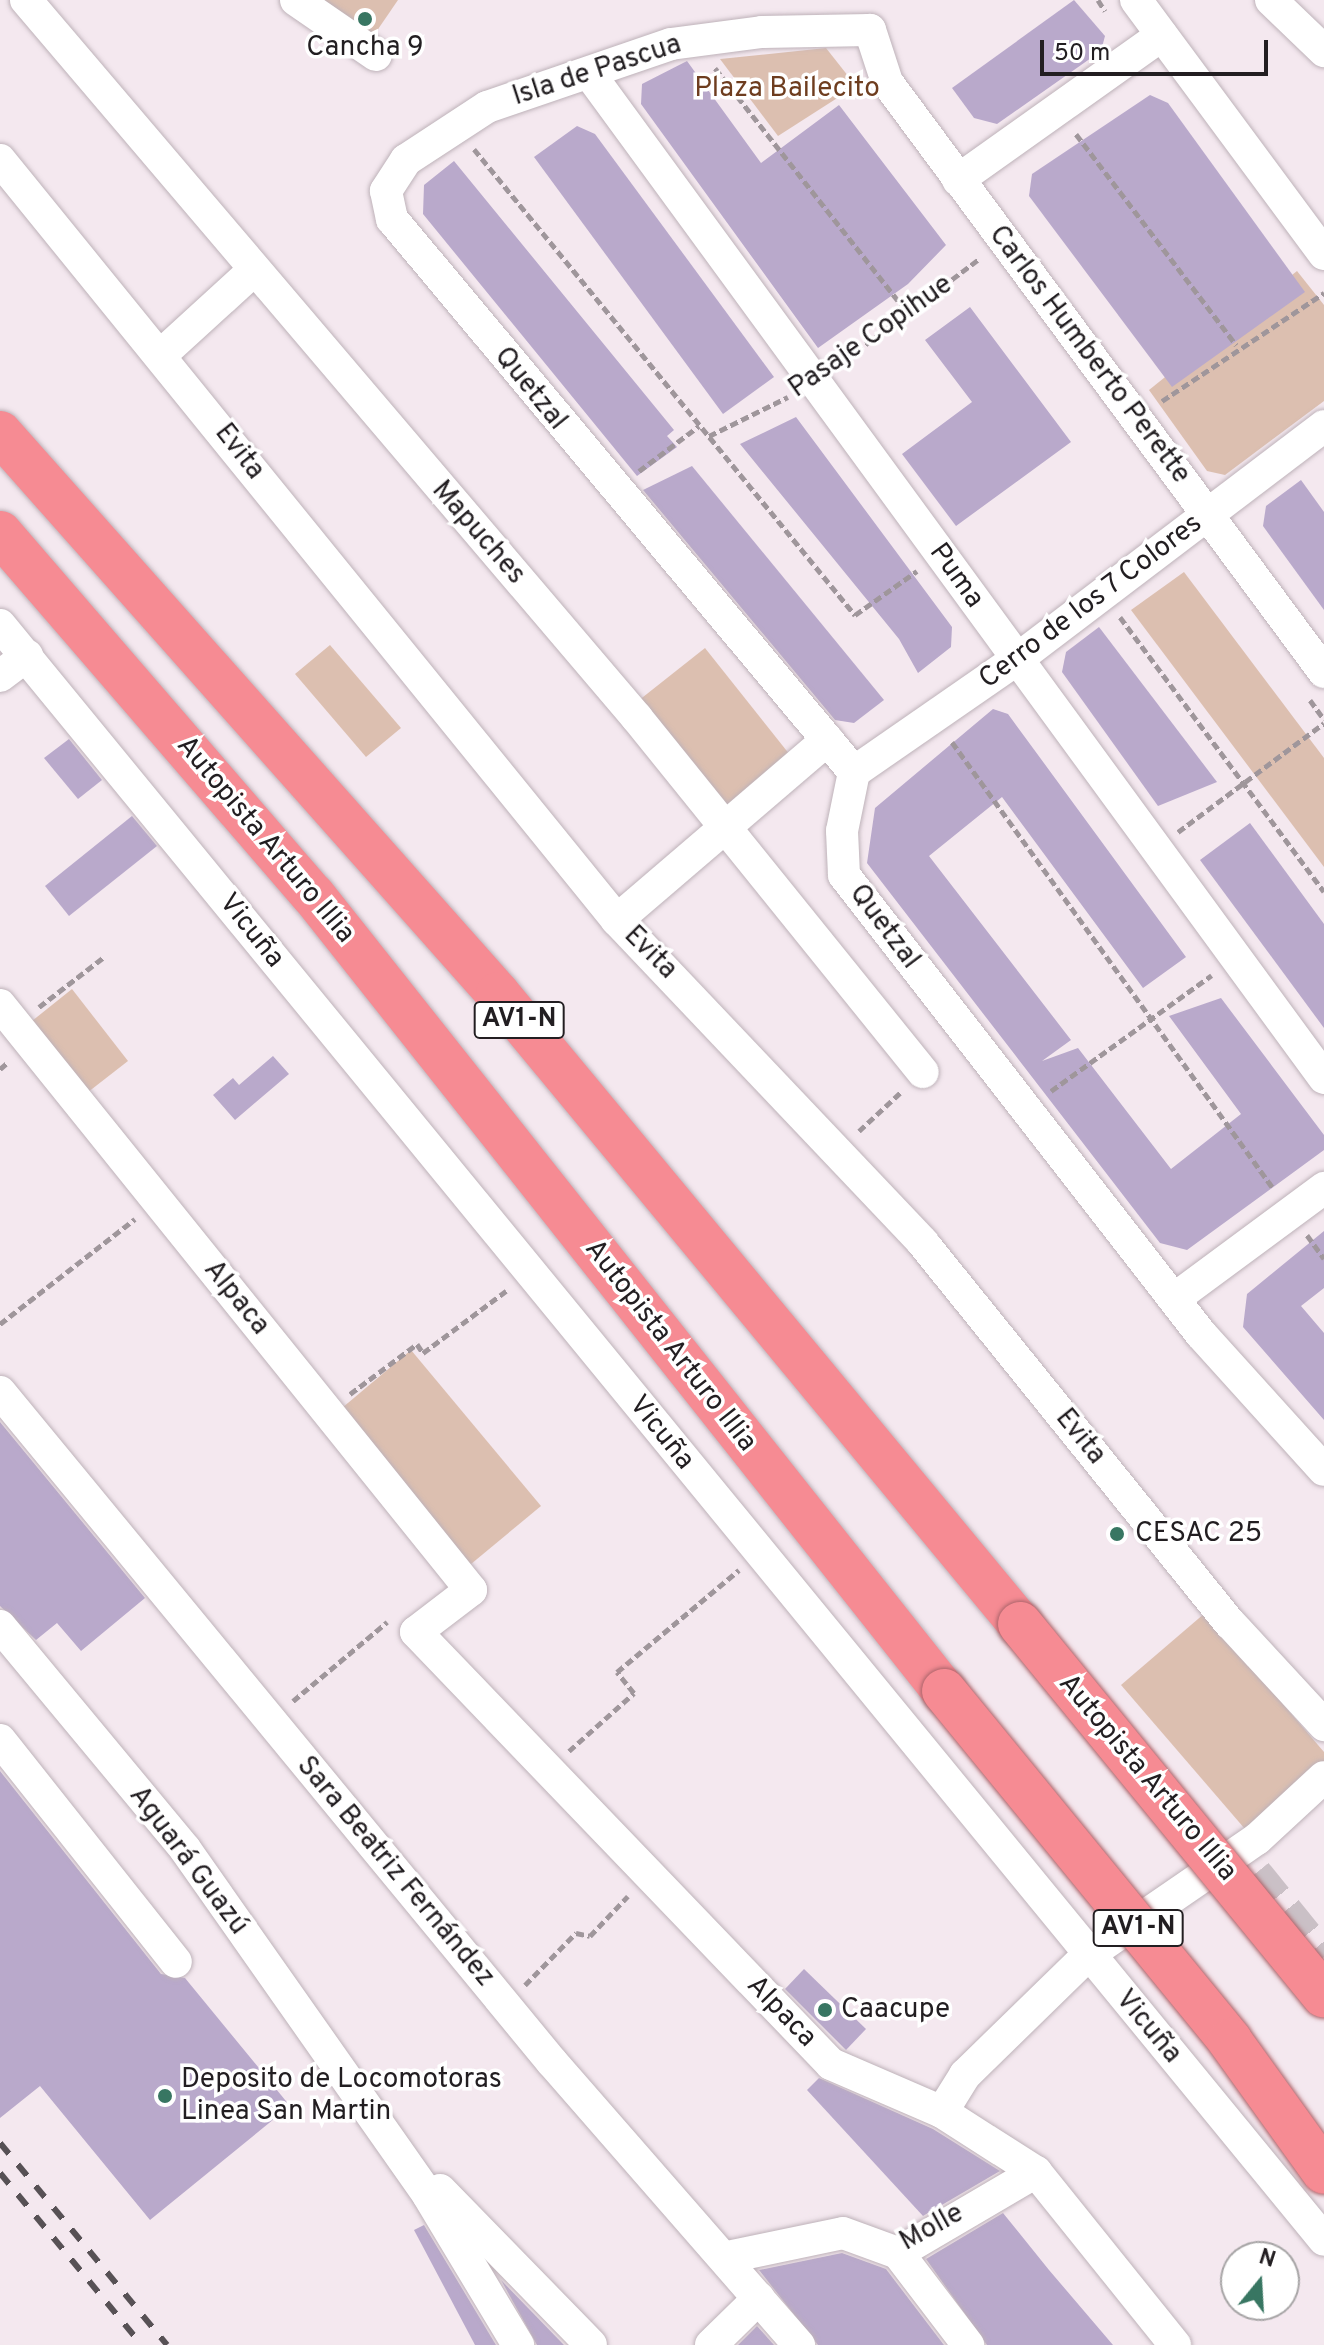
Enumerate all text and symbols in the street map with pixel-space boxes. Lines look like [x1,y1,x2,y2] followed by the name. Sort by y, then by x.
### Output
[356,10,374,28] marker: Cancha 9
[1044,24,1272,74] scale bar
[508,28,686,114] street label: Isla de Pascua
[306,31,424,65] place label: Cancha 9
[1054,39,1110,69] text: 50 m
[694,72,880,106] park label: Plaza Bailecito
[981,219,1197,491] street label: Carlos Humberto Perette
[783,268,959,406] street label: Pasaje Copihue
[486,341,574,437] street label: Quetzal
[207,417,271,487] street label: Evita
[424,474,532,592] street label: Mapuches
[972,507,1210,697] street label: Cerro de los 7 Colores
[921,537,991,615] street label: Puma
[168,729,362,951] street label: Autopista Arturo Illia
[841,878,927,976] street label: Quetzal
[211,887,291,975] street label: Vicuña
[616,919,684,987] street label: Evita
[473,998,565,1042] road number: AV1-N
[576,1233,764,1459] street label: Autopista Arturo Illia
[196,1254,276,1342] street label: Alpaca
[621,1389,701,1477] street label: Vicuña
[1048,1402,1112,1472] street label: Evita
[1135,1517,1262,1551] place label: CESAC 25
[1106,1523,1128,1545] marker: CESAC 25
[1050,1667,1244,1889] street label: Autopista Arturo Illia
[289,1750,501,1994] street label: Sara Beatriz Fernández
[121,1780,255,1942] street label: Aguará Guazú
[1092,1906,1184,1950] road number: AV1-N
[739,1969,823,2055] street label: Alpaca
[1108,1983,1188,2071] street label: Vicuña
[841,1993,950,2027] place label: Caacupe
[816,2001,834,2019] marker: Caacupe
[181,2063,502,2129] place label: Deposito de Locomotoras Linea San Martin
[156,2087,174,2105] marker: Deposito de Locomotoras Linea San Martin
[894,2197,970,2259] street label: Molle
[1220,2241,1300,2321] north arrow
[1255,2244,1279,2275] text: N

